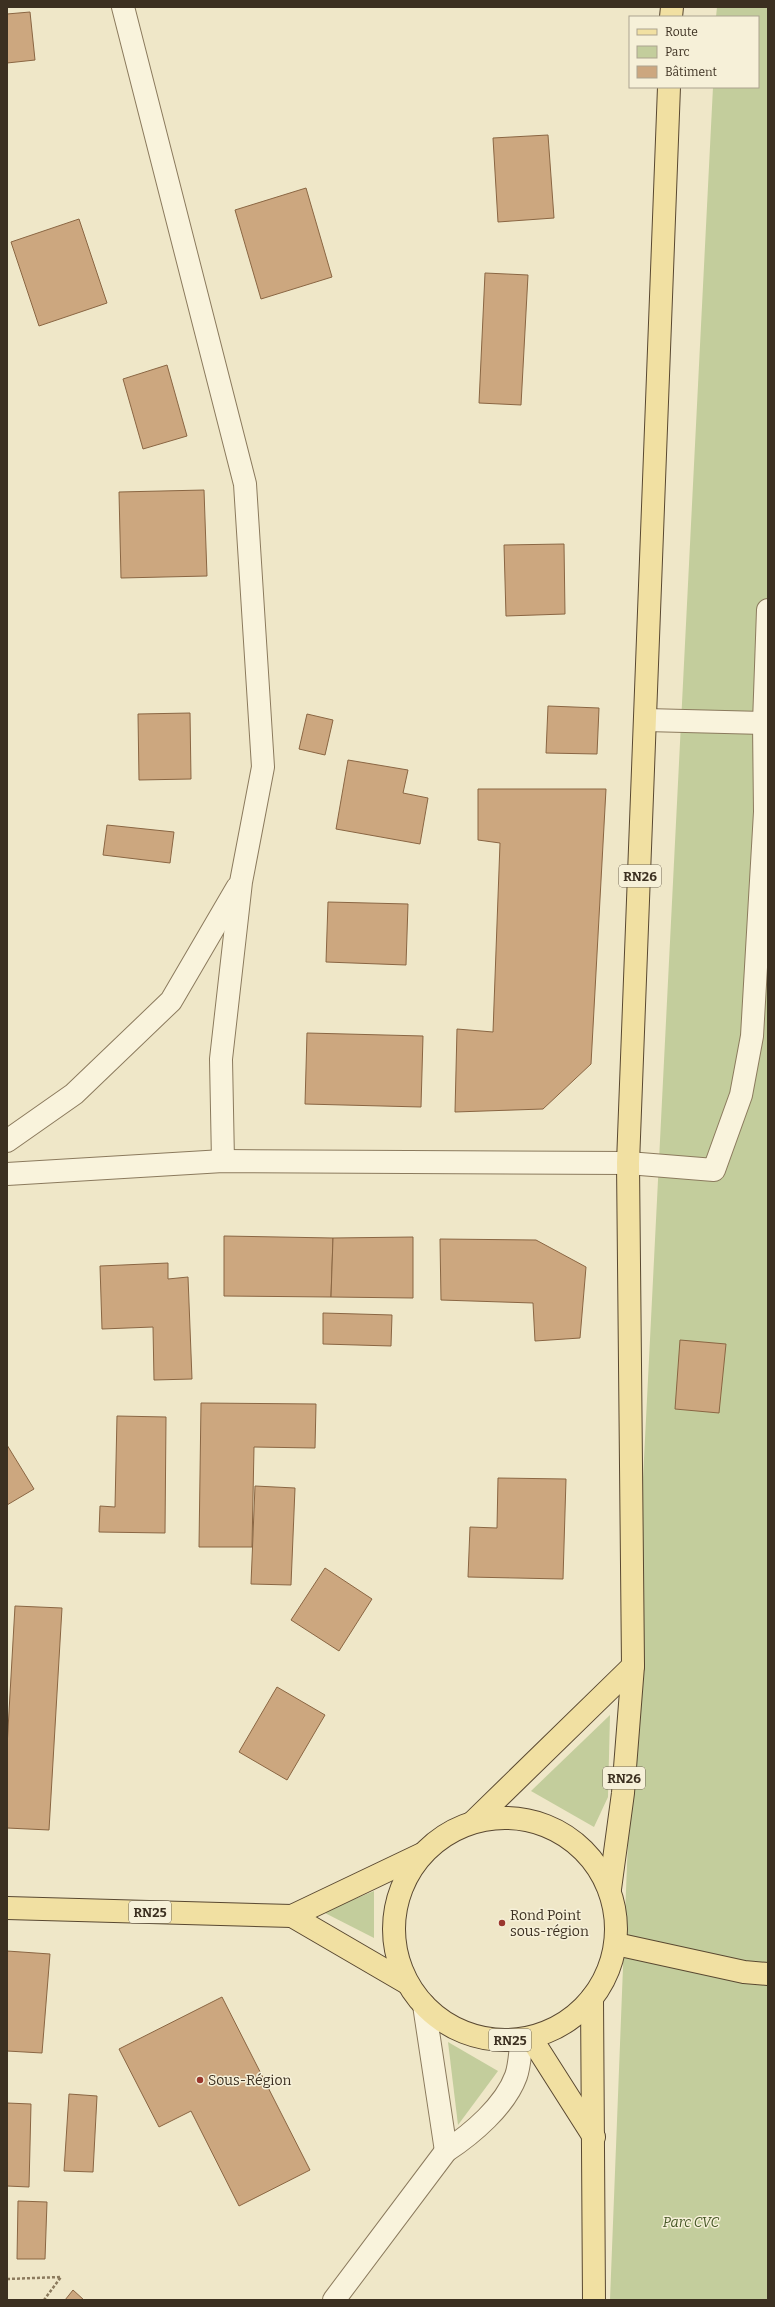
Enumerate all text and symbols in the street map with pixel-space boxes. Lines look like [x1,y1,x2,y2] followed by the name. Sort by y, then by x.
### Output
[629,16,759,88] legend
[665,25,698,39] text: Route
[665,45,690,59] text: Parc
[665,65,718,79] text: Bâtiment
[619,865,661,887] road number: RN26
[603,1767,645,1789] road number: RN26
[129,1901,171,1923] road number: RN25
[510,1907,589,1940] place label: Rond Point sous-région
[497,1918,507,1928] marker: Rond Point sous-région
[489,2029,531,2051] road number: RN25
[208,2072,291,2089] place label: Sous-Région
[195,2075,205,2085] marker: Sous-Région
[663,2214,720,2231] park label: Parc CVC

